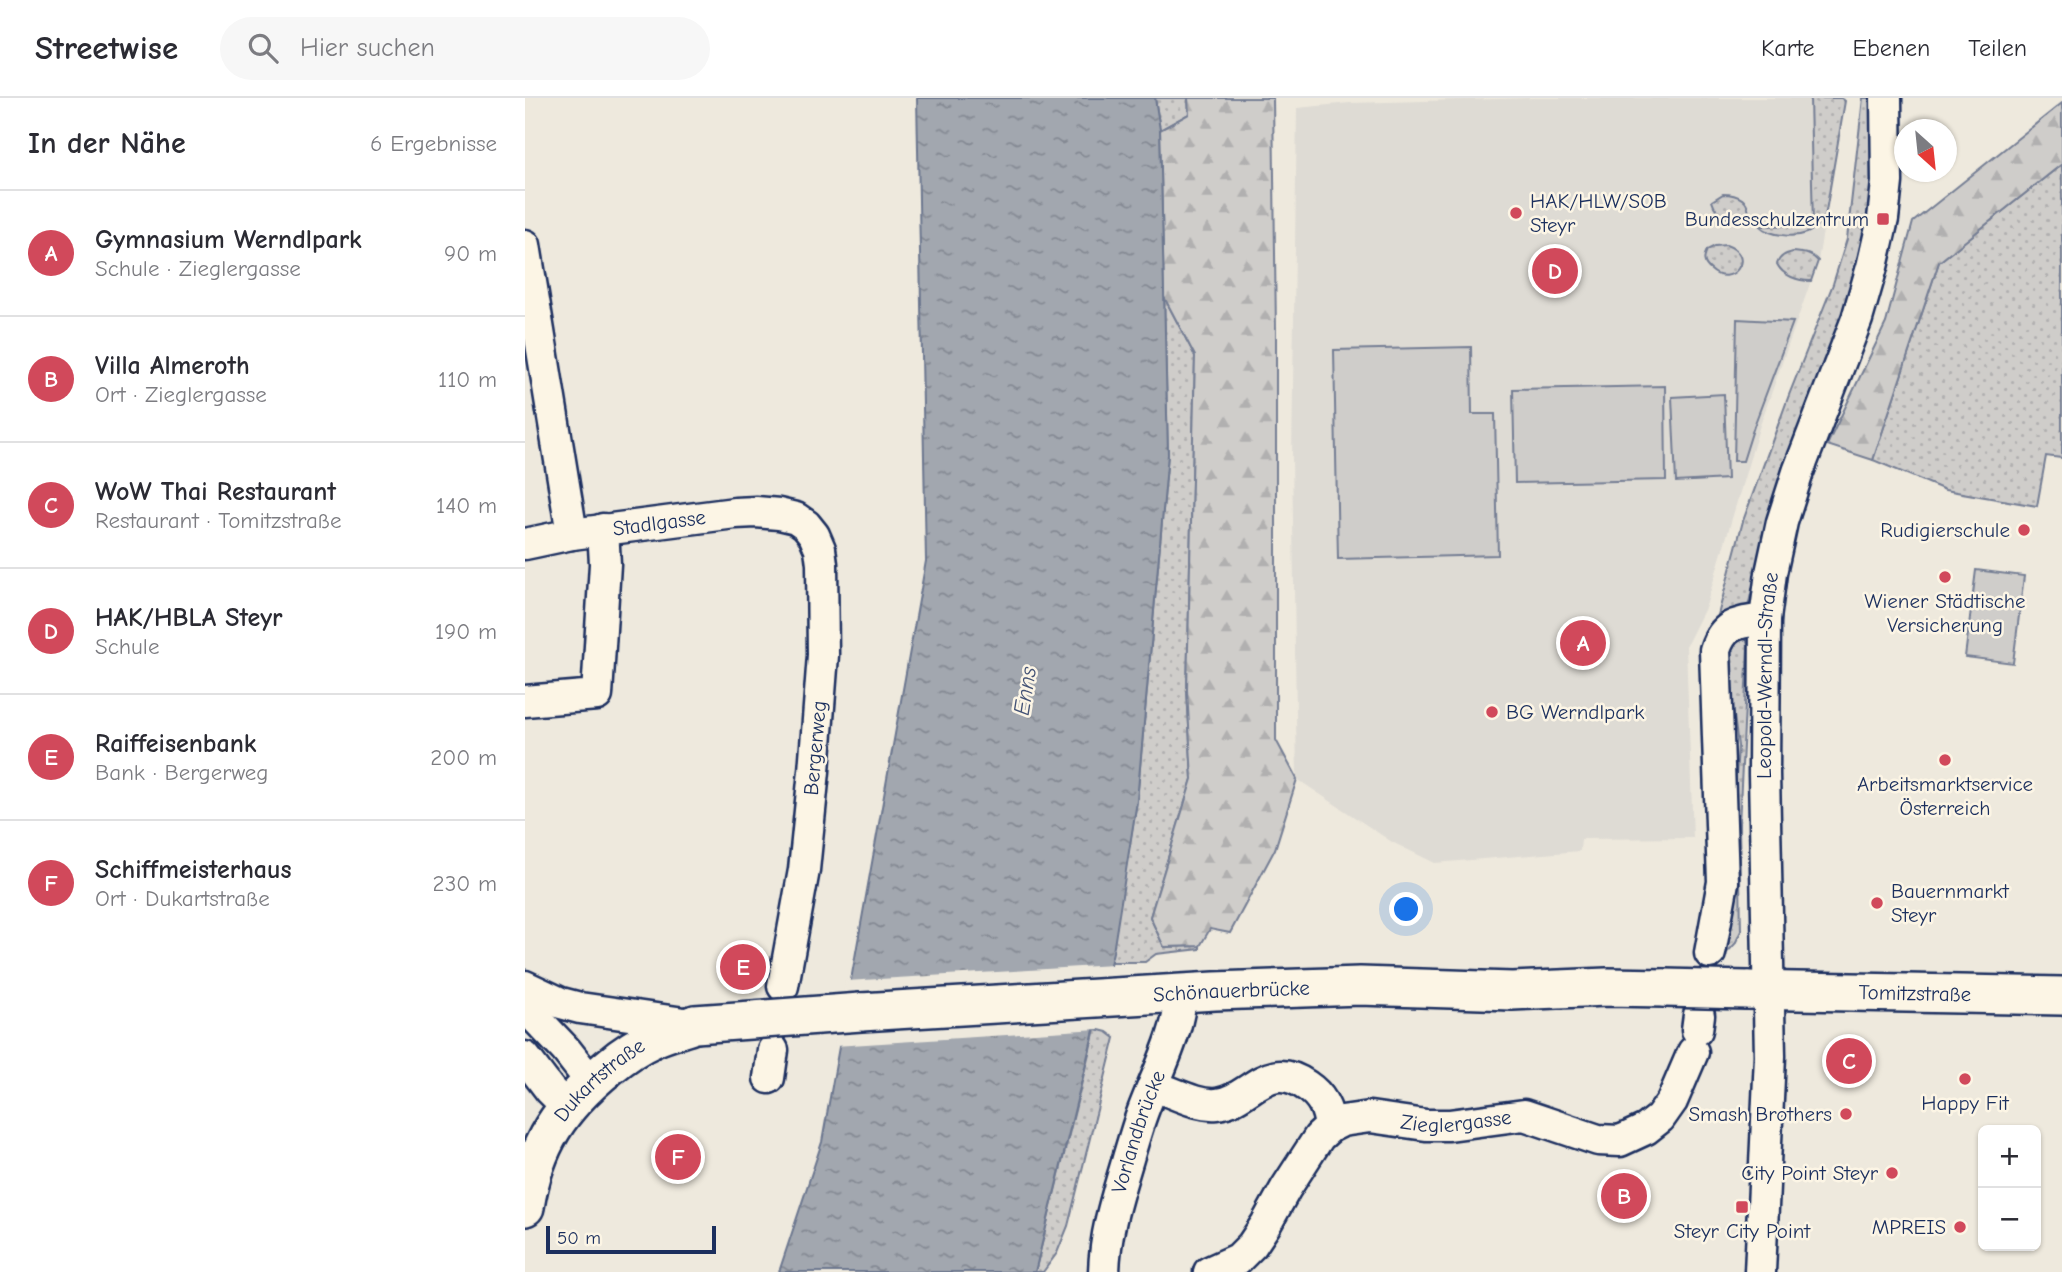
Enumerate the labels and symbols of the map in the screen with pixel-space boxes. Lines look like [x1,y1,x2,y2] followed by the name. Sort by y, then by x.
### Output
[1894,119,1957,182] north arrow
[1530,189,1667,237] place label: HAK/HLW/SOB Steyr
[1508,205,1524,221] marker: HAK/HLW/SOB Steyr
[1685,207,1869,231] place label: Bundesschulzentrum
[1875,211,1891,227] marker: Bundesschulzentrum
[1532,245,1578,297] pin: D
[611,505,707,541] street label: Stadlgasse
[1880,518,2010,542] place label: Rudigierschule
[2016,522,2032,538] marker: Rudigierschule
[1937,569,1953,585] marker: Wiener Städtische Versicherung
[1752,571,1783,779] street label: Leopold-Werndl-Straße
[1864,589,2026,637] place label: Wiener Städtische Versicherung
[1560,617,1606,669] pin: A
[1008,664,1042,717] water label: Enns
[799,700,831,796] street label: Bergerweg
[1506,700,1645,724] place label: BG Werndlpark
[1484,704,1500,720] marker: BG Werndlpark
[1937,752,1953,768] marker: Arbeitsmarktservice Österreich
[1857,772,2033,820] place label: Arbeitsmarktservice Österreich
[1891,879,2010,927] place label: Bauernmarkt Steyr
[1389,892,1423,926] your location
[1869,895,1885,911] marker: Bauernmarkt Steyr
[720,941,766,993] pin: E
[1152,976,1310,1007] street label: Schönauerbrücke
[1858,980,1971,1006] street label: Tomitzstraße
[549,1033,649,1126] street label: Dukartstraße
[1826,1035,1872,1087] pin: C
[1106,1067,1170,1196] street label: Vorlandbrücke
[1957,1071,1973,1087] marker: Happy Fit
[1921,1091,2010,1115] place label: Happy Fit
[1688,1102,1832,1126] place label: Smash Brothers
[1399,1105,1513,1137] street label: Zieglergasse
[1838,1106,1854,1122] marker: Smash Brothers
[655,1131,701,1183] pin: F
[1741,1161,1879,1185] place label: City Point Steyr
[1884,1165,1900,1181] marker: City Point Steyr
[1601,1170,1647,1222] pin: B
[1734,1199,1750,1215] marker: Steyr City Point
[1872,1215,1946,1239] place label: MPREIS
[1674,1219,1811,1243] place label: Steyr City Point
[1952,1219,1968,1235] marker: MPREIS
[546,1223,716,1255] scale bar

